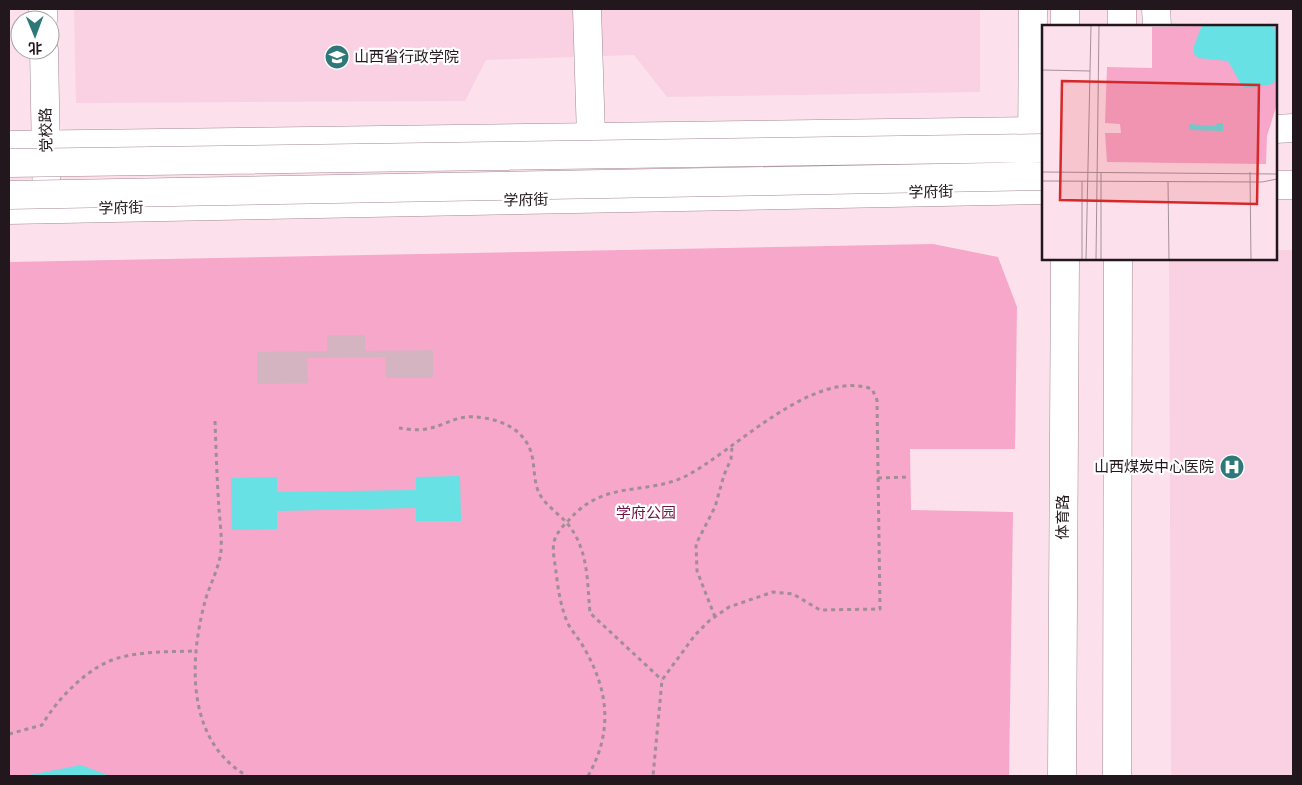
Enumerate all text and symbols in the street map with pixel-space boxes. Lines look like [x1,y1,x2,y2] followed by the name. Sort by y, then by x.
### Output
[10,10,60,60] north arrow
[1042,25,1277,260] inset map
[28,39,42,56] text: 北
[324,44,350,70] school or university icon: 山西省行政学院
[354,48,459,66] place label: 山西省行政学院
[37,107,55,153] street label: 党校路
[908,183,954,201] street label: 学府街
[503,191,549,209] street label: 学府街
[98,199,144,217] street label: 学府街
[1219,454,1245,480] hospital icon: 山西煤炭中心医院
[1094,458,1214,476] place label: 山西煤炭中心医院
[1054,494,1072,540] street label: 体育路
[616,504,676,522] park label: 学府公园

